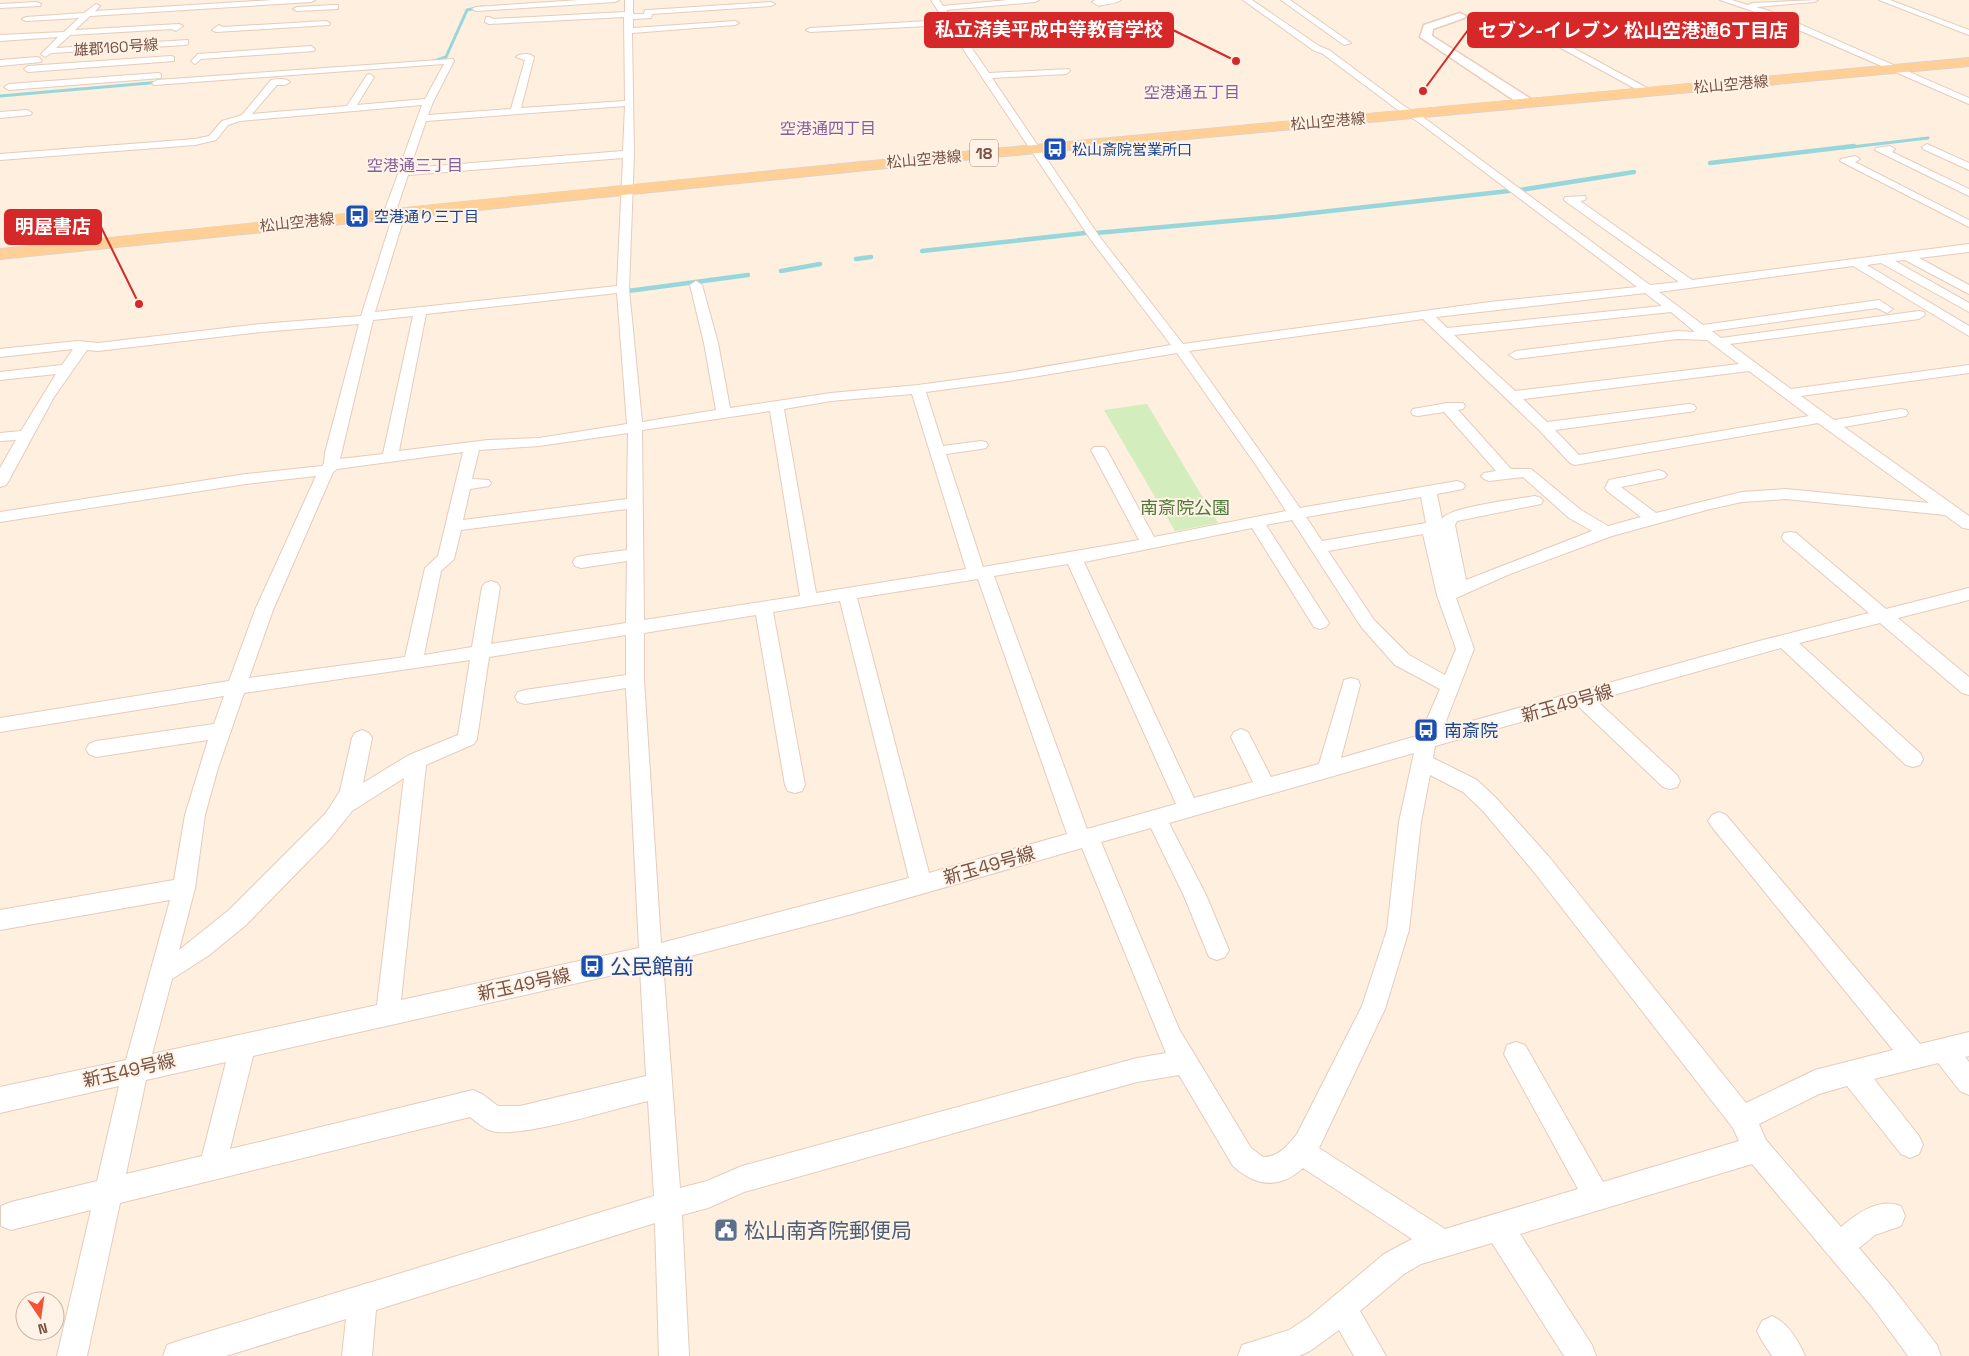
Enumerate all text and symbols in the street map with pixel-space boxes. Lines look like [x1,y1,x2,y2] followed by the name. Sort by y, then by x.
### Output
[925,13,1173,47] callout: 私立済美平成中等教育学校
[1468,13,1798,47] callout: セブン-イレブン 松山空港通6丁目店
[935,17,1163,42] text: 私立済美平成中等教育学校
[1478,18,1788,43] text: セブン-イレブン 松山空港通6丁目店
[73,35,159,59] street label: 雄郡160号線
[1693,71,1769,97] street label: 松山空港線
[1144,82,1240,103] district label: 空港通五丁目
[1290,108,1366,134] street label: 松山空港線
[780,118,876,139] district label: 空港通四丁目
[1042,136,1068,162] bus stop icon: 松山斎院営業所口
[970,140,998,167] road number: 18
[1072,140,1192,159] place label: 松山斎院営業所口
[886,146,962,172] street label: 松山空港線
[367,155,463,176] district label: 空港通三丁目
[344,203,370,229] bus stop icon: 空港通り三丁目
[374,207,479,226] place label: 空港通り三丁目
[259,209,335,235] street label: 松山空港線
[5,210,101,244] callout: 明屋書店
[15,214,91,239] text: 明屋書店
[1140,496,1230,519] park label: 南斎院公園
[1519,679,1615,727] street label: 新玉49号線
[1413,717,1439,743] bus stop icon: 南斎院
[1444,719,1498,742] place label: 南斎院
[941,841,1037,889] street label: 新玉49号線
[579,953,605,979] bus stop icon: 公民館前
[610,953,694,980] place label: 公民館前
[476,963,572,1005] street label: 新玉49号線
[80,1048,178,1092] street label: 新玉49号線
[713,1217,739,1243] public building icon: 松山南斉院郵便局
[744,1217,912,1244] place label: 松山南斉院郵便局
[15,1291,65,1341] north arrow
[36,1319,50,1338] text: N

